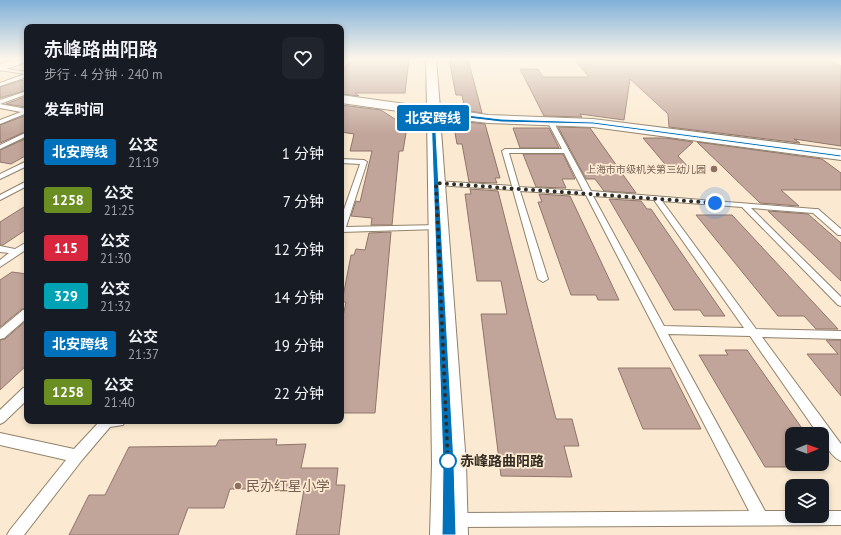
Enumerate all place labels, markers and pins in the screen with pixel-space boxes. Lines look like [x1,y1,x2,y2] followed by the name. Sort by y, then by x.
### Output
[586,163,706,176] place label: 上海市市级机关第二幼儿园
[709,164,719,174] marker: 上海市市级机关第二幼儿园
[439,452,457,470] marker: 赤峰路曲阳路
[460,452,544,470] place label: 赤峰路曲阳路
[246,477,330,495] place label: 民办红星小学
[233,481,243,491] marker: 民办红星小学

